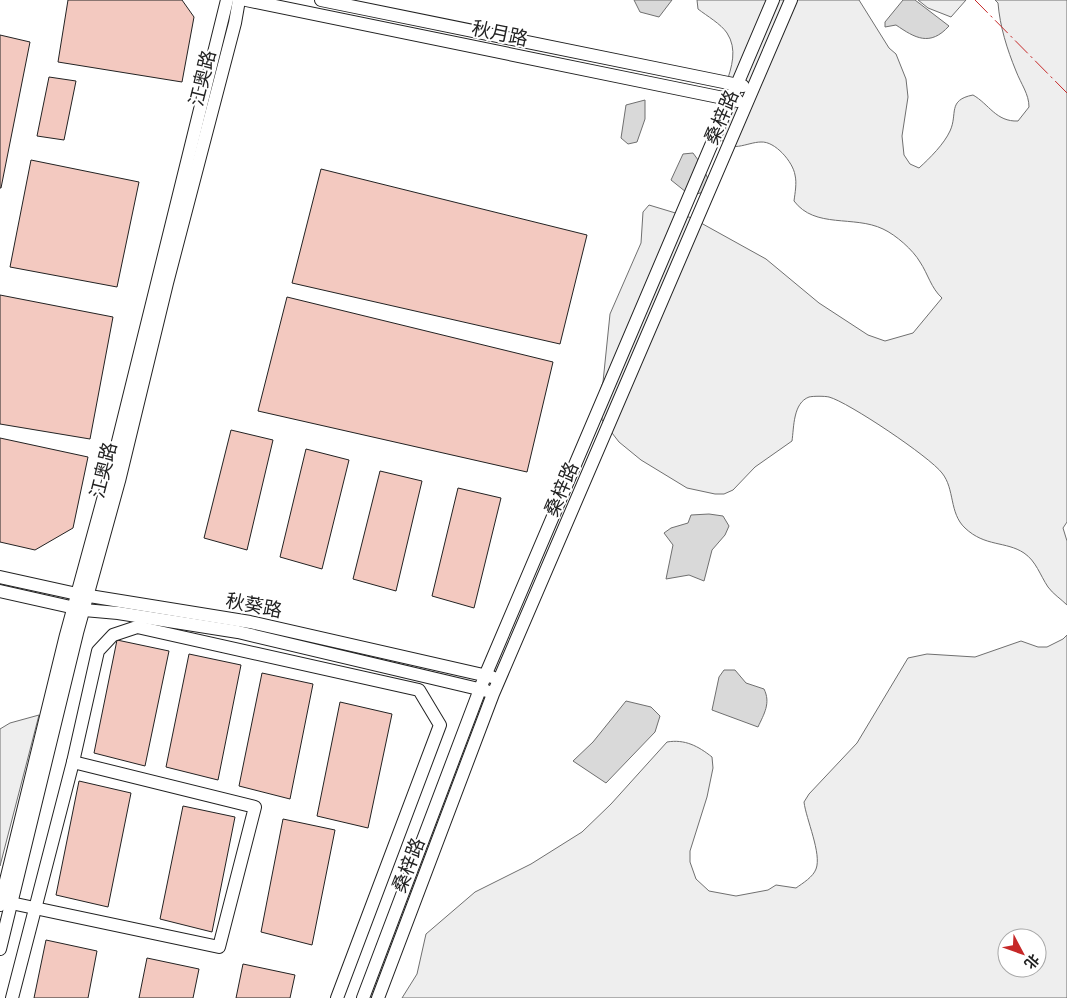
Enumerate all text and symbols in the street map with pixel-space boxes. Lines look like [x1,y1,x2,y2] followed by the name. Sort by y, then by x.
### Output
[469,14,531,53] street label: 秋月路
[182,47,222,109] street label: 江奥路
[698,86,745,149] street label: 桑梓路
[83,439,123,501] street label: 江奥路
[538,458,585,521] street label: 桑梓路
[223,587,284,624] street label: 秋葵路
[386,834,431,897] street label: 桑梓路
[997,928,1047,978] north arrow
[1020,950,1044,973] text: 北

